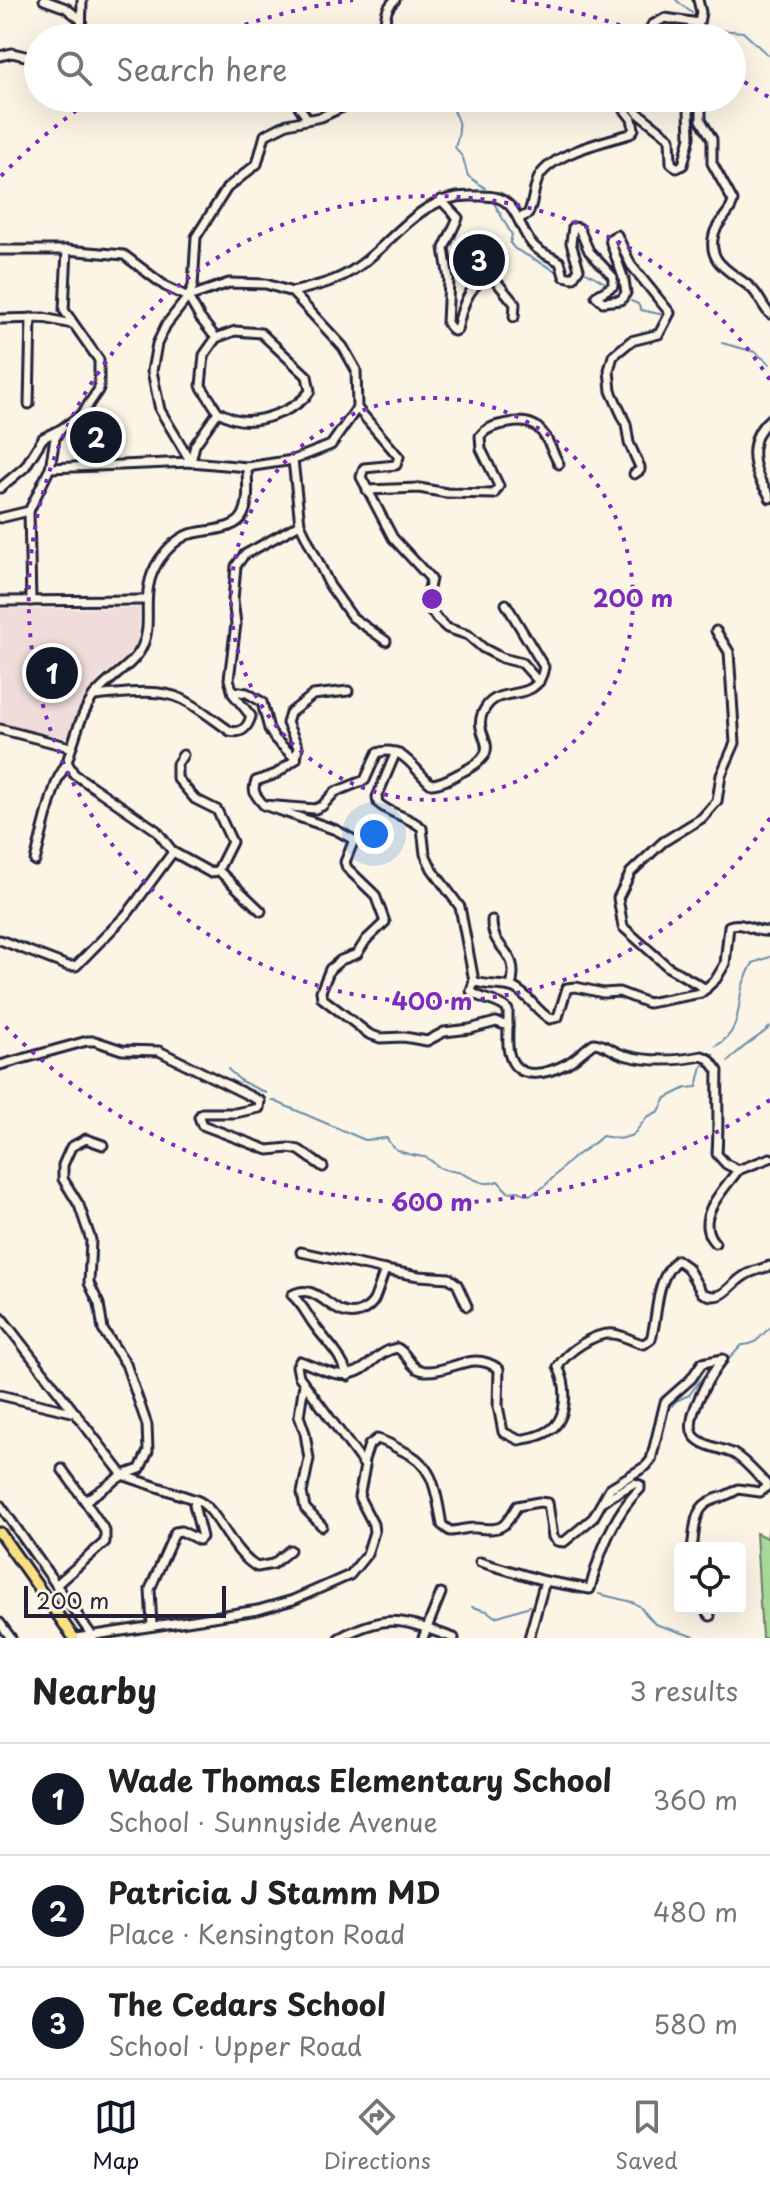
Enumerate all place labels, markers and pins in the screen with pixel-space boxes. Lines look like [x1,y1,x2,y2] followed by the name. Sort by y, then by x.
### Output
[453,230,505,290] pin: 3
[70,407,122,467] pin: 2
[418,585,446,613] centre of rings
[26,643,78,703] pin: 1

